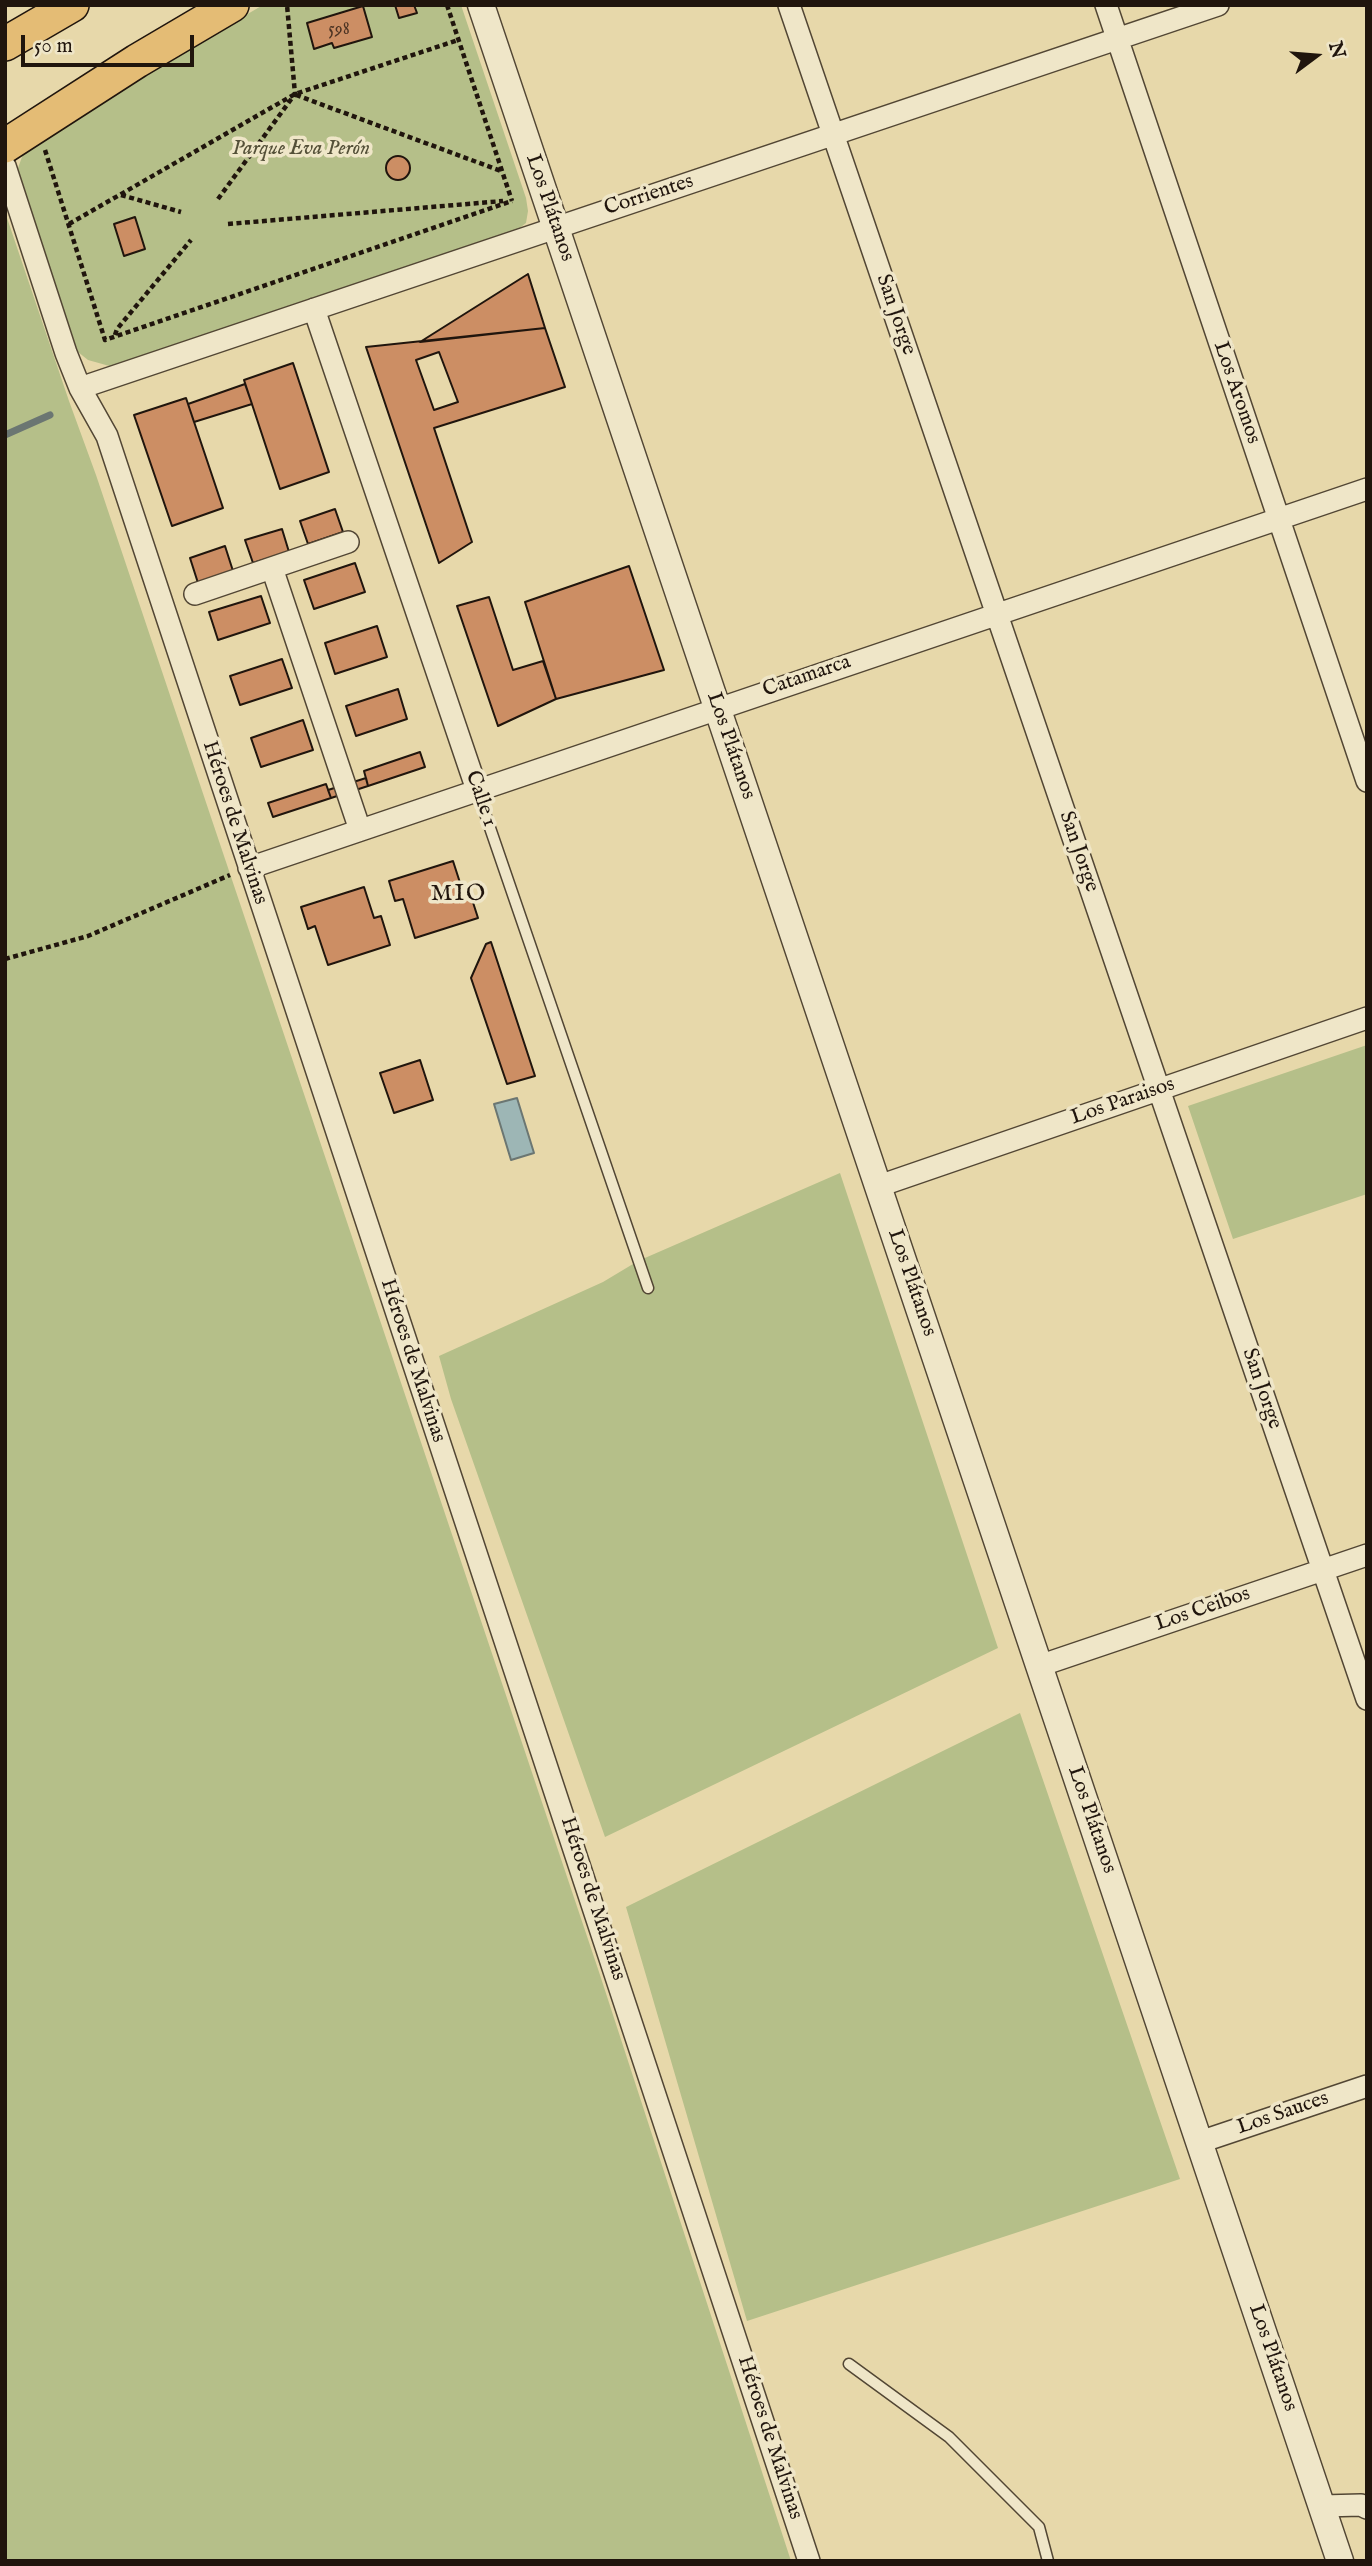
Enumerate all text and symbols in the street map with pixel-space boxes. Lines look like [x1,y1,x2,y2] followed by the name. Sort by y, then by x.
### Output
[328,19,350,41] house number: 598
[24,21,198,65] scale bar
[1281,21,1351,91] north arrow
[34,33,73,60] text: 50 m
[1322,39,1350,61] text: N
[232,137,370,163] park label: Parque Eva Perón
[519,151,579,265] street label: Los Plátanos
[601,170,697,222] street label: Corrientes
[869,271,921,359] street label: San Jorge
[1207,339,1265,447] street label: Los Aromos
[760,650,854,704] street label: Catamarca
[700,689,760,803] street label: Los Plátanos
[196,738,272,908] street label: Héroes de Malvinas
[459,768,501,830] street label: Calle 1
[1052,808,1104,896] street label: San Jorge
[431,881,487,909] district label: MIO
[1068,1073,1178,1131] street label: Los Paraisos
[881,1226,941,1340] street label: Los Plátanos
[374,1276,450,1446] street label: Héroes de Malvinas
[1235,1345,1287,1433] street label: San Jorge
[1152,1582,1254,1638] street label: Los Ceibos
[1061,1763,1121,1877] street label: Los Plátanos
[554,1814,630,1984] street label: Héroes de Malvinas
[1234,2087,1332,2141] street label: Los Sauces
[1242,2301,1302,2415] street label: Los Plátanos
[731,2353,807,2523] street label: Héroes de Malvinas

